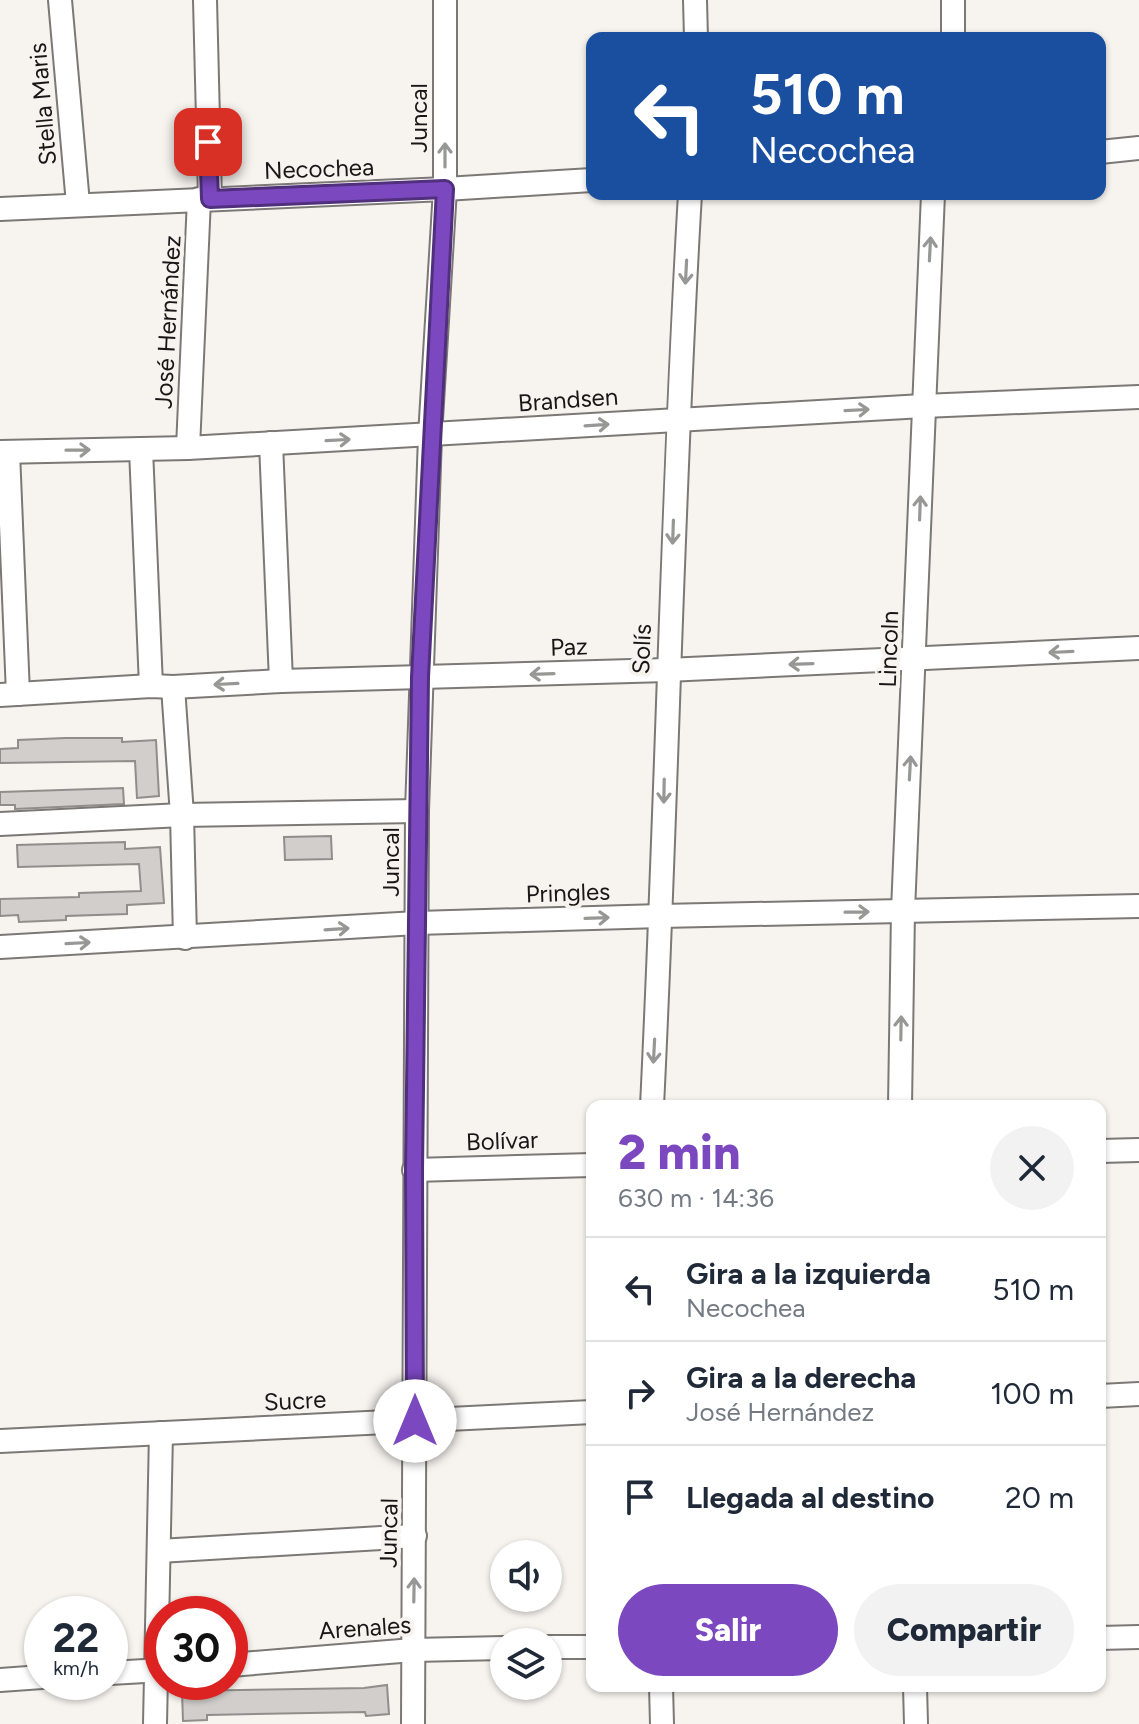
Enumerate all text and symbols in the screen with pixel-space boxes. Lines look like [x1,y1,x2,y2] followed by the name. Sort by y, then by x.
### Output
[23,42,62,167] street label: Stella Maris
[750,61,905,128] text: 510 m
[618,64,722,168] icon: left
[404,83,433,153] street label: Juncal
[174,108,242,176] pin
[186,120,230,164] icon: arrive
[750,129,915,172] text: Necochea
[437,142,453,169] one-way arrow
[263,152,375,185] street label: Necochea
[148,234,187,409] street label: José Hernández
[923,236,938,263] one-way arrow
[678,258,693,285] one-way arrow
[517,382,619,417] street label: Brandsen
[843,402,870,417] one-way arrow
[583,417,610,432] one-way arrow
[324,432,351,447] one-way arrow
[64,443,91,458] one-way arrow
[912,495,927,522] one-way arrow
[665,518,680,545] one-way arrow
[873,610,904,688] street label: Lincoln
[626,623,657,675] street label: Solís
[550,631,588,662] street label: Paz
[1048,645,1075,660] one-way arrow
[788,657,815,672] one-way arrow
[529,666,556,681] one-way arrow
[213,677,240,692] one-way arrow
[903,755,918,782] one-way arrow
[657,777,672,804] one-way arrow
[376,827,405,897] street label: Juncal
[525,877,611,908] street label: Pringles
[843,904,870,920] one-way arrow
[583,910,610,925] one-way arrow
[324,921,350,936] one-way arrow
[64,936,91,951] one-way arrow
[893,1015,909,1042] one-way arrow
[647,1037,662,1064] one-way arrow
[618,1123,741,1181] text: 2 min
[466,1125,538,1156] street label: Bolívar
[990,1126,1074,1210] button: close
[618,1182,774,1214] text: 630 m · 14:36
[686,1255,931,1292] text: Gira a la izquierda
[618,1267,662,1311] icon: left
[992,1271,1074,1308] text: 510 m
[686,1292,806,1324] text: Necochea
[686,1359,916,1396] text: Gira a la derecha
[618,1371,662,1415] icon: right
[990,1375,1074,1412] text: 100 m
[373,1379,457,1463] position arrow
[263,1384,327,1417] street label: Sucre
[686,1396,874,1428] text: José Hernández
[618,1475,662,1519] icon: arrive
[686,1479,934,1516] text: Llegada al destino
[1005,1479,1074,1516] text: 20 m
[373,1498,404,1568] street label: Juncal
[490,1540,562,1700] map controls
[490,1540,562,1612] button: sound
[406,1577,422,1604] one-way arrow
[618,1584,838,1676] button: Salir
[854,1584,1074,1676] button: Compartir
[144,1596,248,1700] speed limit sign: 30
[318,1610,412,1645] street label: Arenales
[53,1614,99,1662] text: 22
[490,1628,562,1700] button: layers
[53,1656,99,1680] text: km/h

